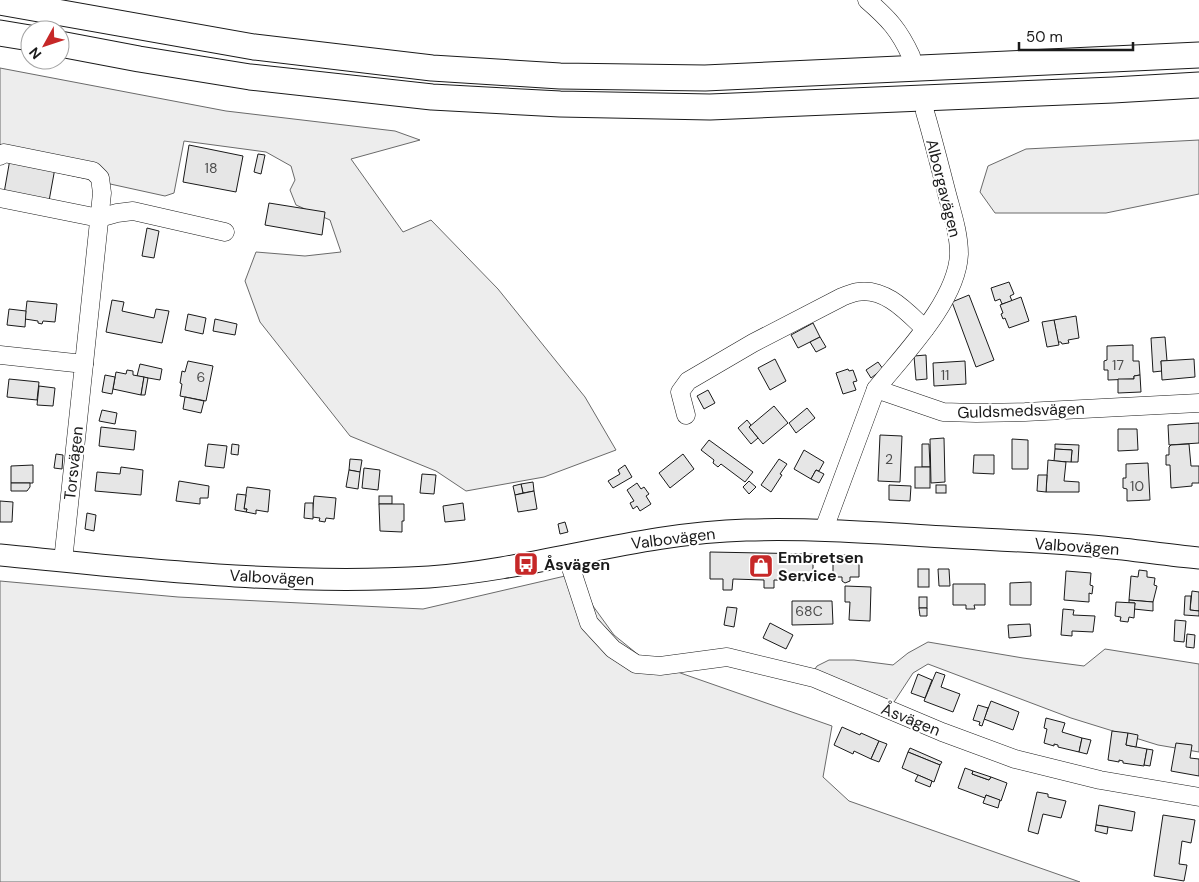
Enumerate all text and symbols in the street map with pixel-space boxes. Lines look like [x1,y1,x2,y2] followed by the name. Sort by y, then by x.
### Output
[20,20,70,70] north arrow
[1019,20,1133,52] scale bar
[1026,27,1063,47] text: 50 m
[25,44,45,63] text: N
[921,137,966,239] street label: Alborgavägen
[205,159,217,177] house number: 18
[1112,356,1124,374] house number: 17
[941,366,949,384] house number: 11
[197,368,205,386] house number: 6
[957,398,1085,423] street label: Guldsmedsvägen
[59,425,88,501] street label: Torsvägen
[885,450,893,468] house number: 2
[1130,477,1144,495] house number: 10
[630,523,716,554] street label: Valbovägen
[1034,533,1120,560] street label: Valbovägen
[778,547,864,586] place label: Embretsen Service
[513,551,539,577] bus stop icon: Åsvägen
[748,553,774,579] shop icon: Embretsen Service
[544,554,610,575] place label: Åsvägen
[229,565,315,590] street label: Valbovägen
[795,602,823,620] house number: 68C
[878,698,943,741] street label: Åsvägen

